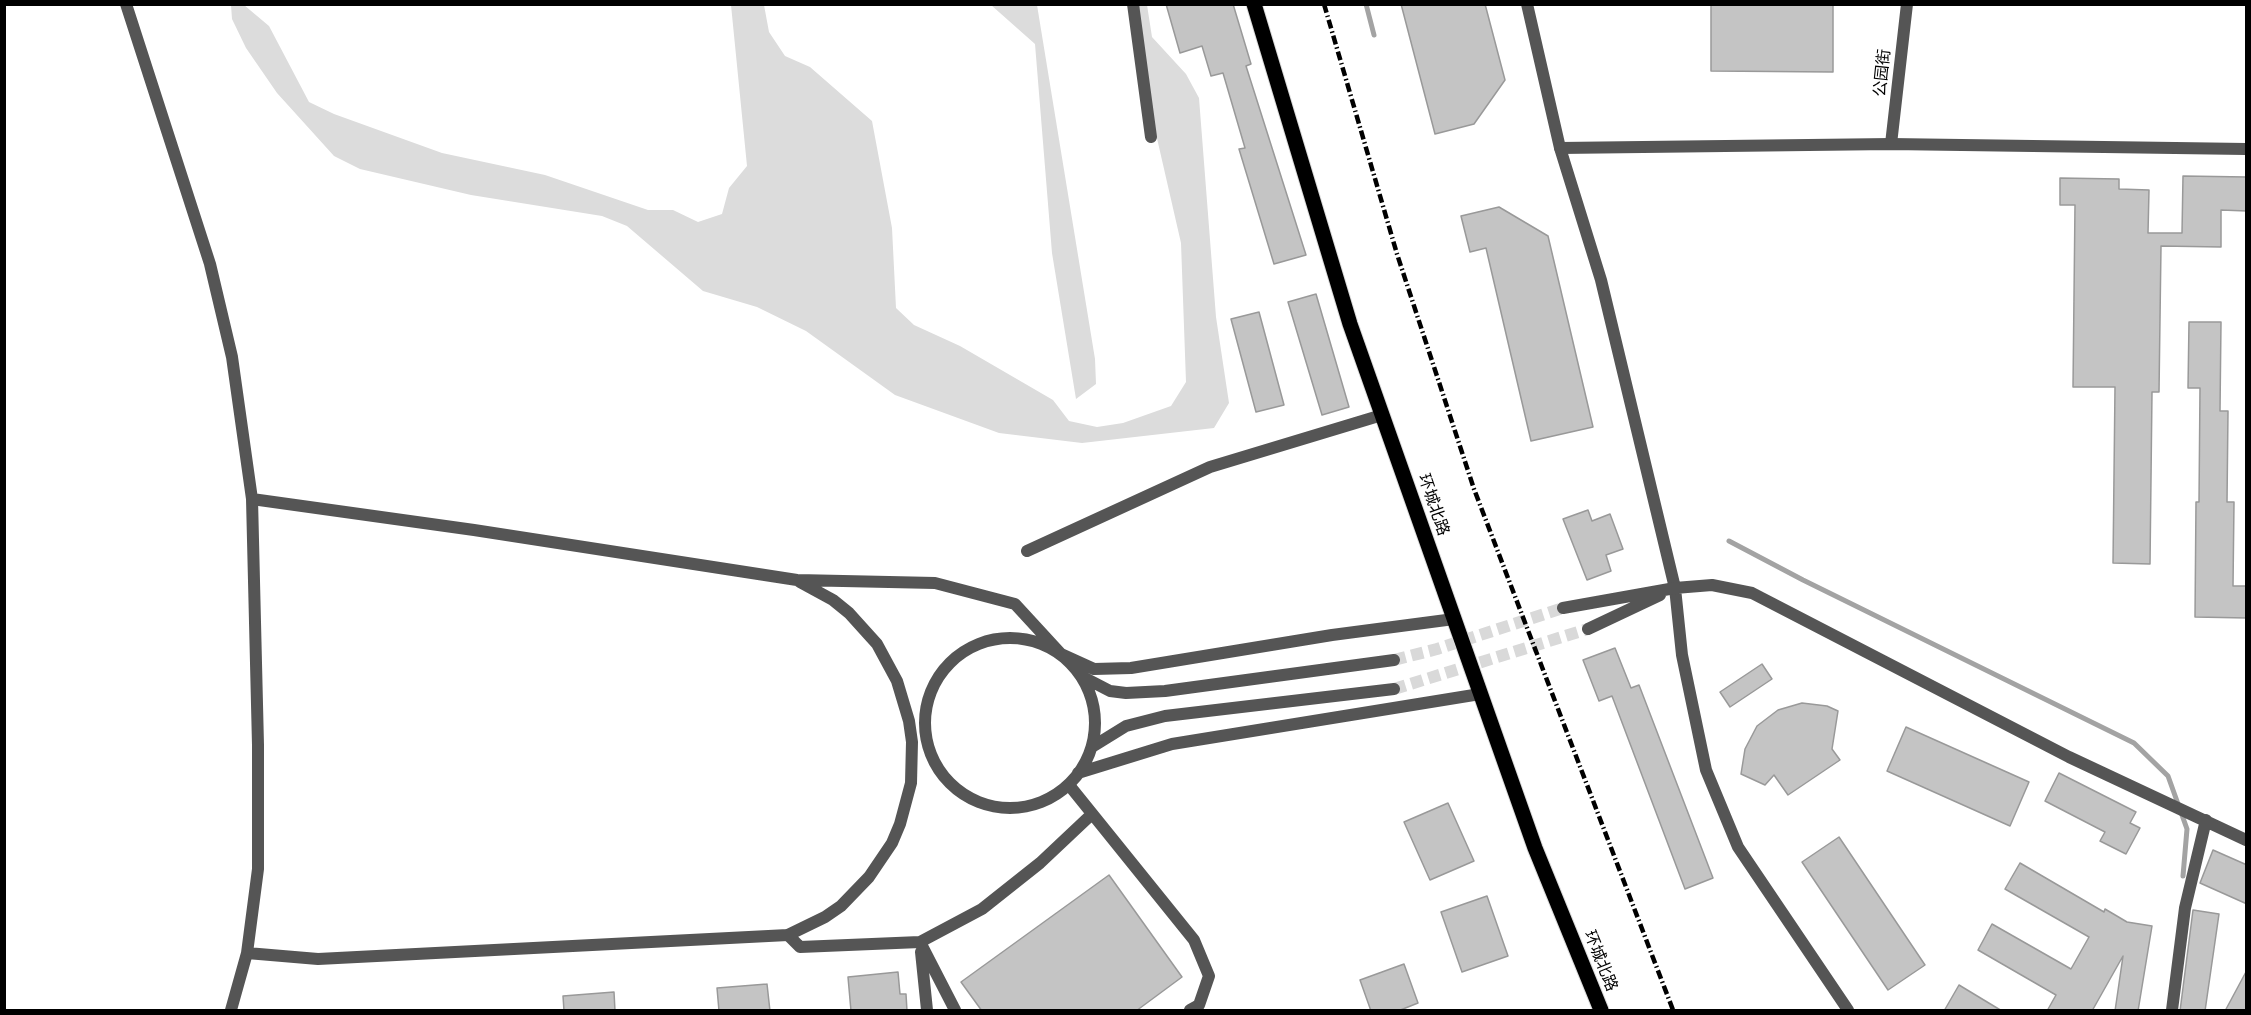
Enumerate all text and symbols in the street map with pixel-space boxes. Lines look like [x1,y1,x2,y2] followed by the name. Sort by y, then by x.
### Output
[1871,48,1895,98] street label: 公园街
[1414,472,1452,538] street label: 环城北路
[1579,928,1621,994] street label: 环城北路

